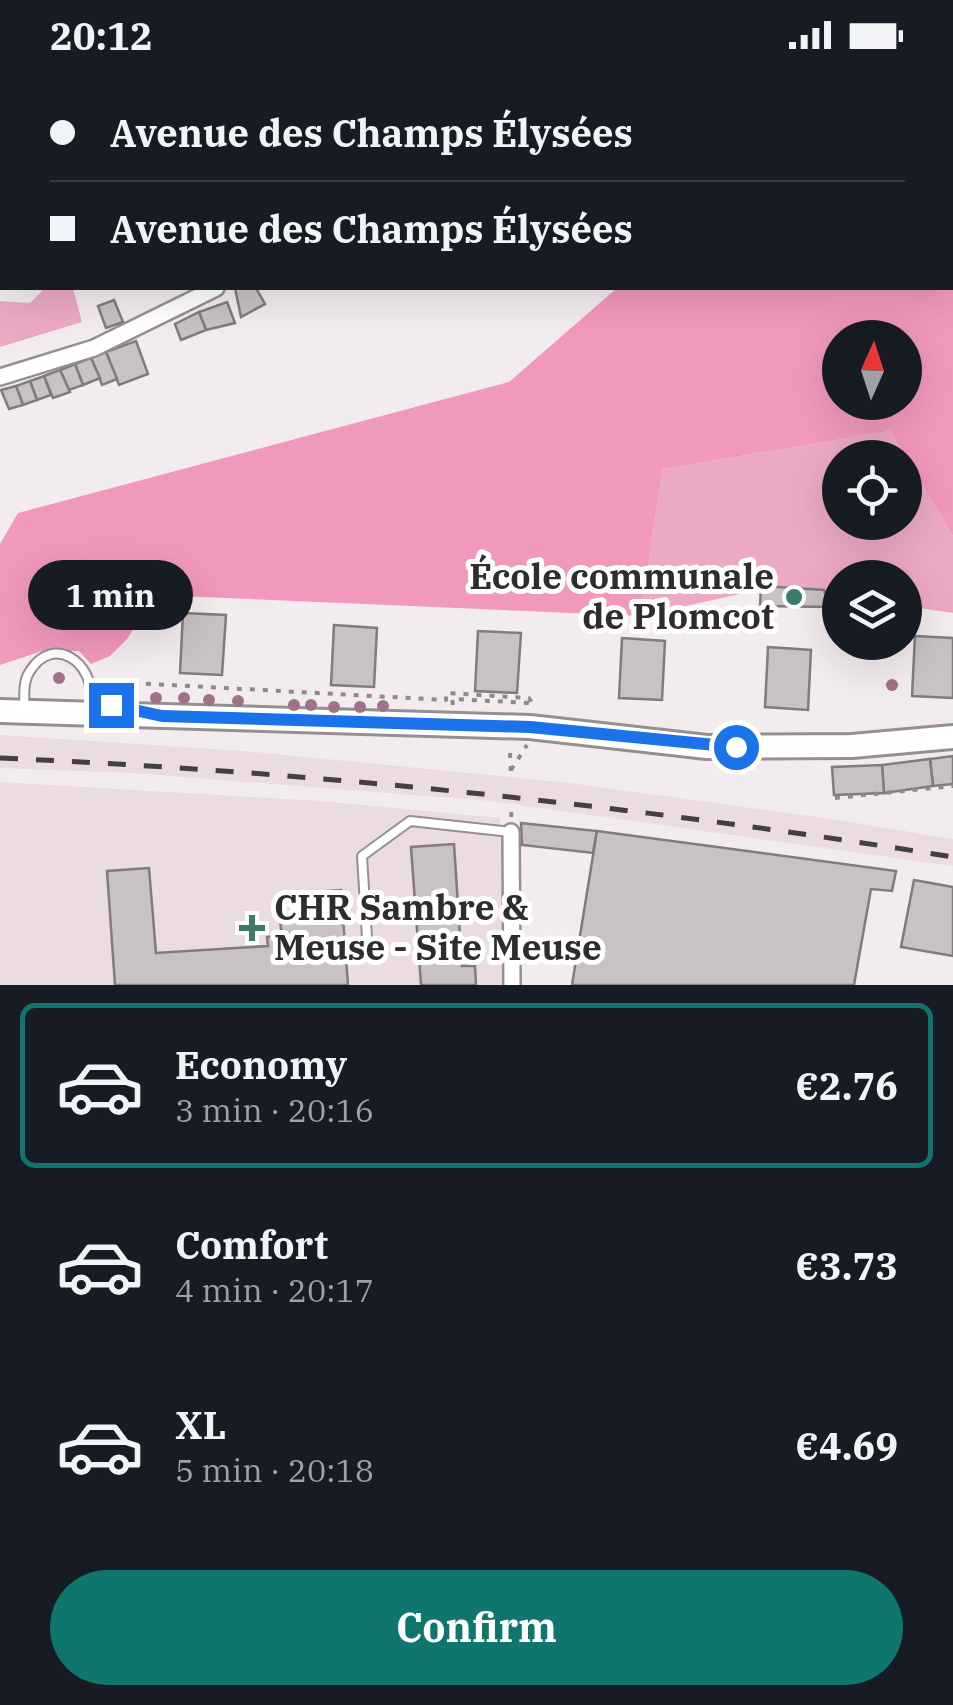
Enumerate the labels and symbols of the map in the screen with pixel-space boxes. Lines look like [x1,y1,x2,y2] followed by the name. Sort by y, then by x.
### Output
[822,320,922,420] north arrow
[469,553,774,639] place label: École communale de Plomcot
[28,560,194,630] callout: 1 min
[783,586,805,608] marker: École communale de Plomcot
[89,683,134,728] route end
[714,725,759,770] route start
[274,884,602,970] place label: CHR Sambre & Meuse - Site Meuse
[239,915,265,941] marker: CHR Sambre & Meuse - Site Meuse

